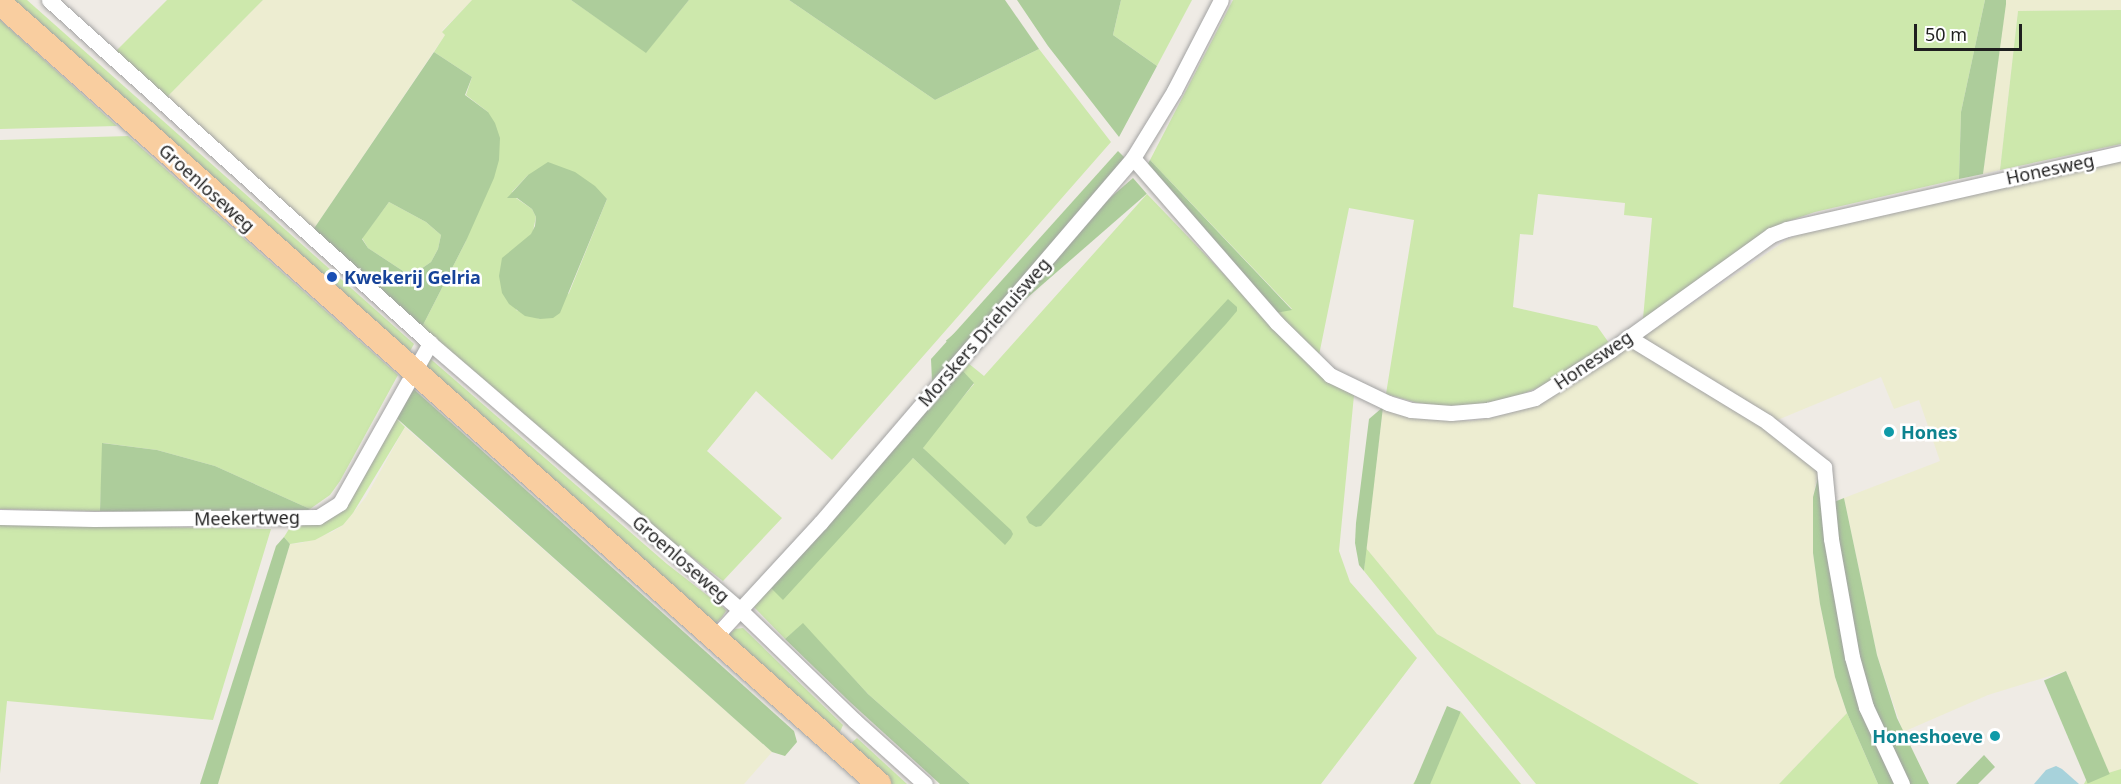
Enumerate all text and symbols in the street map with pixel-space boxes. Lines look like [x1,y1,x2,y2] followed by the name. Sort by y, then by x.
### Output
[1917,12,2025,50] scale bar
[1925,22,1967,46] text: 50 m
[155,139,259,237] street label: Groenloseweg
[2004,149,2096,189] street label: Honesweg
[914,253,1054,411] street label: Morskers Driehuisweg
[344,266,481,288] place label: Kwekerij Gelria
[325,270,339,284] marker: Kwekerij Gelria
[1550,326,1636,394] street label: Honesweg
[1901,421,1958,443] place label: Hones
[1882,425,1896,439] marker: Hones
[194,506,300,530] street label: Meekertweg
[628,511,734,607] street label: Groenloseweg
[1872,725,1983,747] place label: Honeshoeve
[1988,729,2002,743] marker: Honeshoeve

